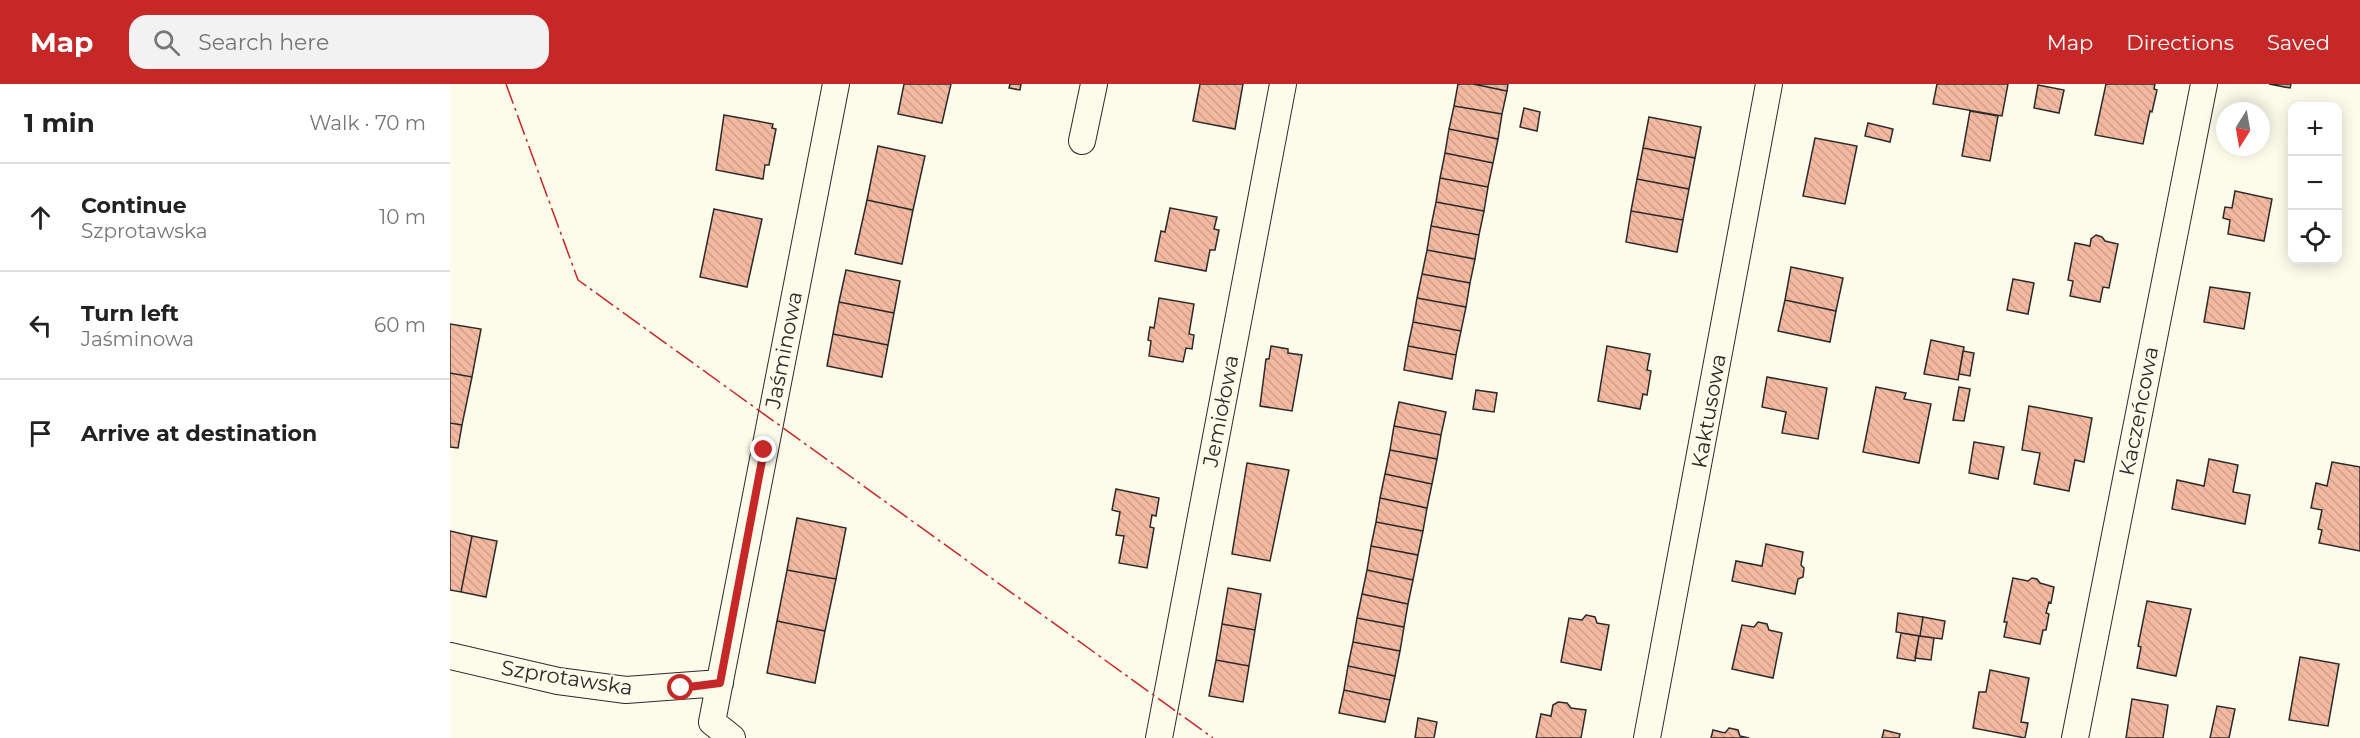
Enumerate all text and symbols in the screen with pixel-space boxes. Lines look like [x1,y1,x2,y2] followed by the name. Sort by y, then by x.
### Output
[129,15,549,69] search box
[30,25,93,59] text: Map
[150,26,183,59] icon: search
[198,29,329,56] text: Search here
[2047,30,2093,55] text: Map
[2126,30,2234,55] text: Directions
[2267,30,2330,55] text: Saved
[2216,102,2270,156] north arrow
[2288,102,2342,264] map controls
[2288,102,2342,156] button: +
[24,107,95,139] text: 1 min
[309,111,426,135] text: Walk · 70 m
[2288,156,2342,210] button: −
[81,192,187,219] text: Continue
[24,201,57,234] icon: ahead
[379,205,426,229] text: 10 m
[2288,210,2342,264] button: locate
[81,219,207,243] text: Szprotawska
[760,289,807,411] street label: Jaśminowa
[81,300,179,327] text: Turn left
[24,309,57,342] icon: left
[374,313,426,337] text: 60 m
[81,327,194,351] text: Jaśminowa
[2114,344,2163,478] street label: Kaczeńcowa
[1686,352,1731,470] street label: Kaktusowa
[1197,353,1244,470] street label: Jemiołowa
[24,417,57,450] icon: arrive
[81,420,317,447] text: Arrive at destination
[750,436,776,462] route end
[500,655,635,700] street label: Szprotawska
[667,674,693,700] route start

